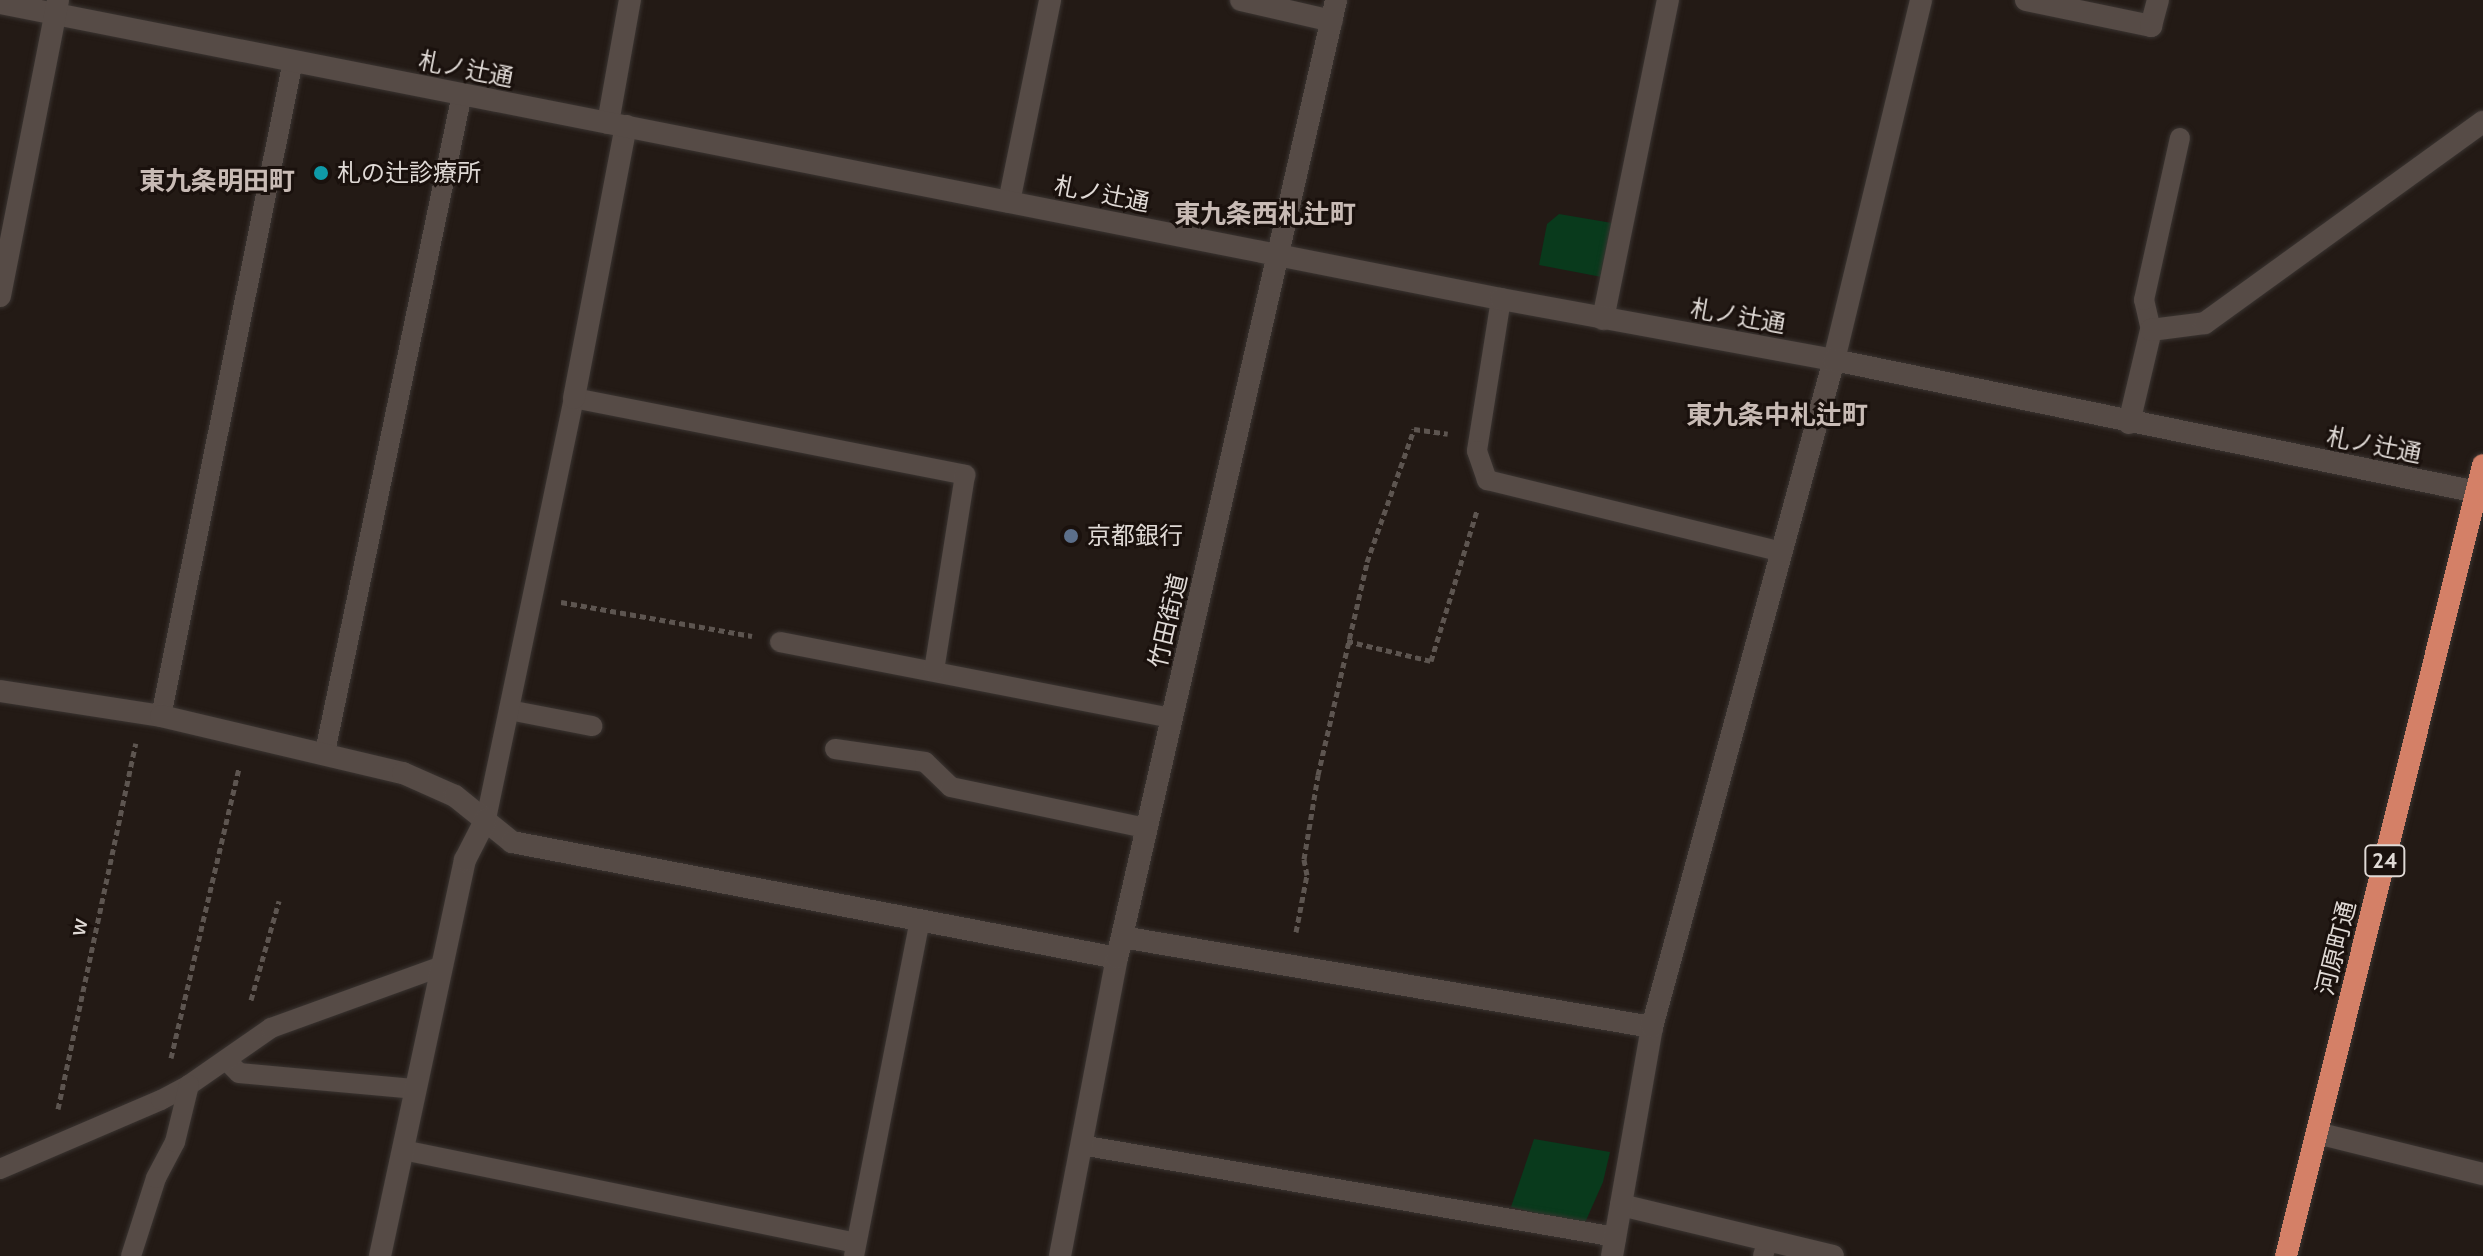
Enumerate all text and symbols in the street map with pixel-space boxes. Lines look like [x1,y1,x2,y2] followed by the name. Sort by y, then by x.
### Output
[416,46,516,92] street label: 札ノ辻通
[337,159,481,187] place label: 札の辻診療所
[312,164,330,182] marker: 札の辻診療所
[139,166,295,198] district label: 東九条明田町
[1052,171,1152,217] street label: 札ノ辻通
[1174,199,1356,231] district label: 東九条西札辻町
[1688,293,1788,339] street label: 札ノ辻通
[1686,400,1868,432] district label: 東九条中札辻町
[2324,422,2424,468] street label: 札ノ辻通
[1087,522,1183,550] place label: 京都銀行
[1062,527,1080,545] marker: 京都銀行
[1143,571,1193,671] street label: 竹田街道
[2363,843,2407,879] road number: 24
[2310,898,2362,998] street label: 河原町通
[62,915,94,939] street label: w

